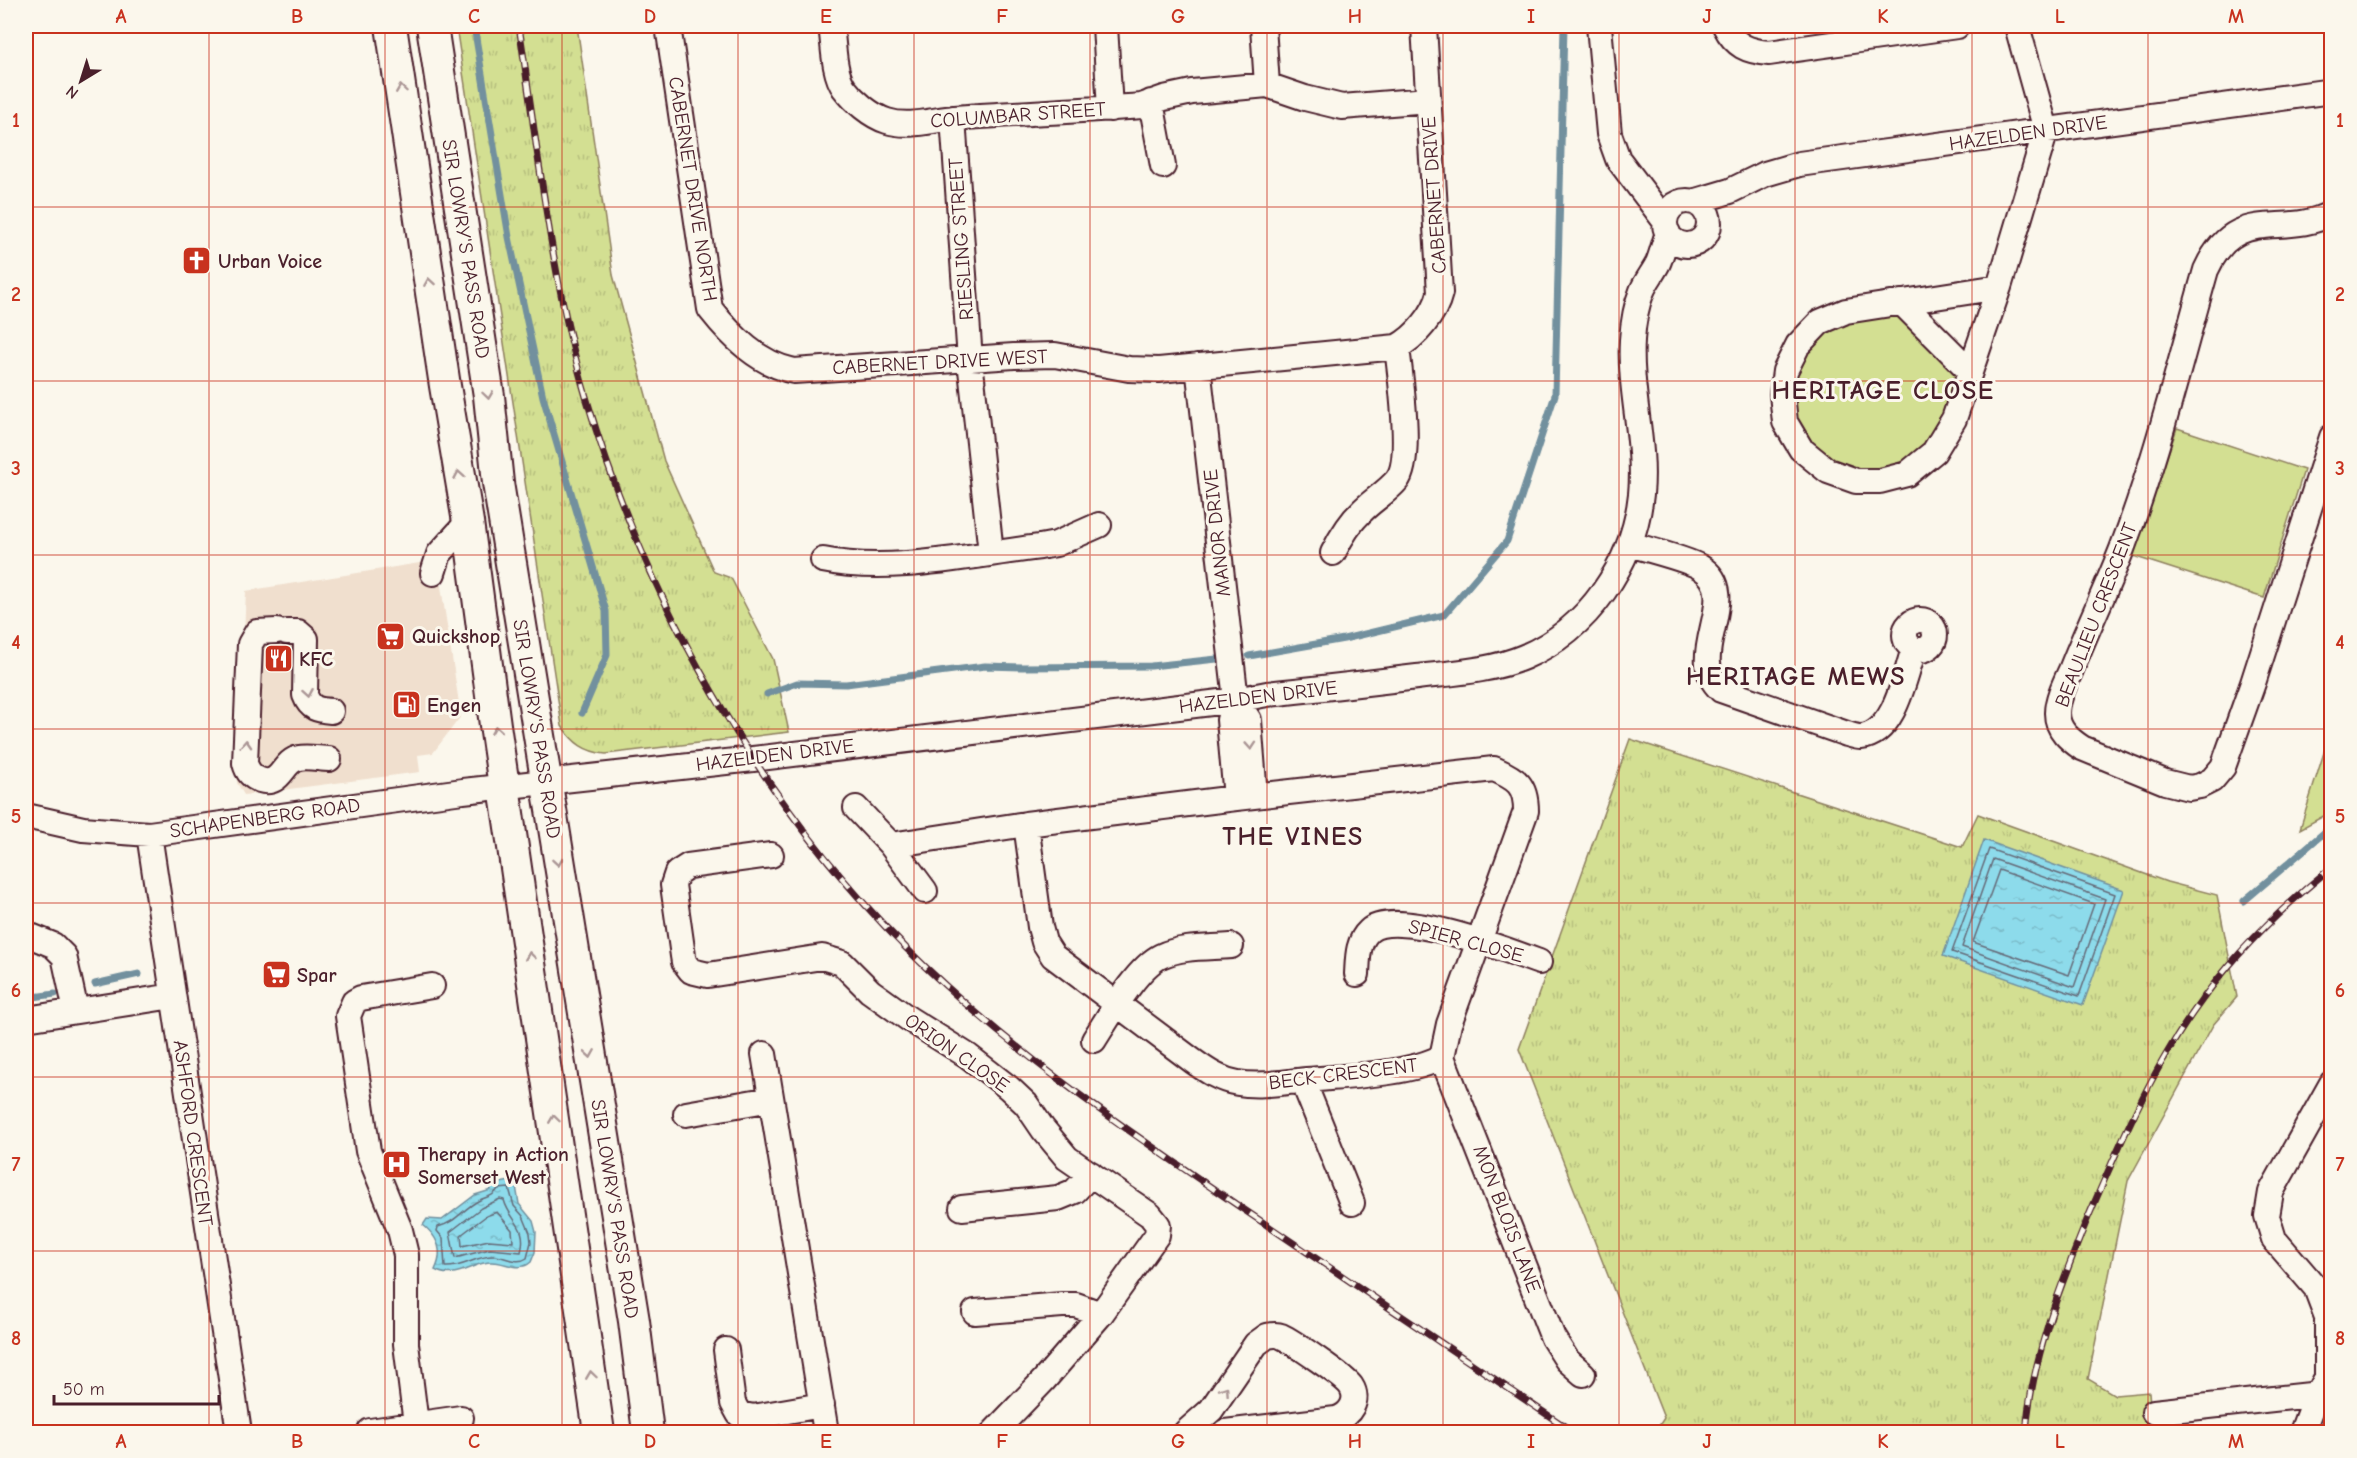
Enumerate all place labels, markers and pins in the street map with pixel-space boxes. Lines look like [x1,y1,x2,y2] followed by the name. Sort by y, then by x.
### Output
[181,245,213,277] church icon: Urban Voice
[218,250,322,273] place label: Urban Voice
[375,620,407,652] supermarket icon: Quickshop
[412,625,500,648] place label: Quickshop
[262,643,294,675] restaurant icon: KFC
[299,648,333,671] place label: KFC
[390,689,422,721] fuel station icon: Engen
[427,694,481,717] place label: Engen
[260,959,292,991] supermarket icon: Spar
[297,964,337,987] place label: Spar
[418,1143,569,1189] place label: Therapy in Action Somerset West
[381,1149,413,1181] hospital icon: Therapy in Action Somerset West

